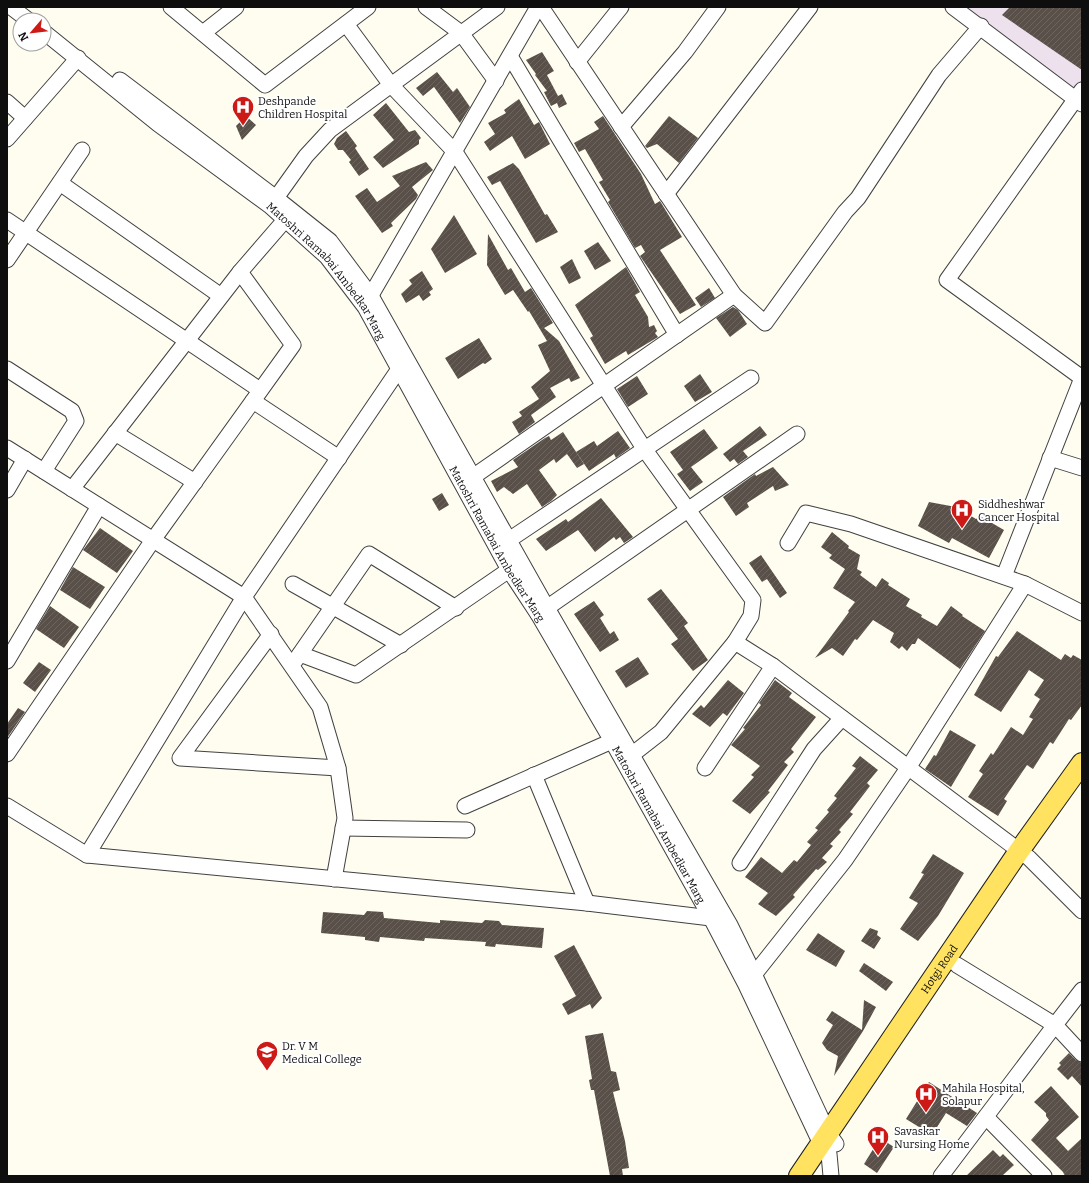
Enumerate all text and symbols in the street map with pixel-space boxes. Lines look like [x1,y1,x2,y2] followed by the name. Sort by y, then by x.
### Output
[12,12,52,52] north arrow
[16,29,31,43] text: N
[230,94,256,127] hospital icon: Deshpande Children Hospital
[258,95,347,121] place label: Deshpande Children Hospital
[264,200,388,342] street label: Matoshri Ramabai Ambedkar Marg
[447,464,548,624] street label: Matoshri Ramabai Ambedkar Marg
[949,497,975,530] hospital icon: Siddheshwar Cancer Hospital
[978,498,1059,524] place label: Siddheshwar Cancer Hospital
[610,744,708,906] street label: Matoshri Ramabai Ambedkar Marg
[918,942,961,996] street label: Hotgi Road
[254,1039,280,1072] school or university icon: Dr. V M Medical College
[282,1040,362,1066] place label: Dr. V M Medical College
[913,1081,939,1114] hospital icon: Mahila Hospital, Solapur
[942,1082,1025,1108] place label: Mahila Hospital, Solapur
[865,1124,891,1157] hospital icon: Savaskar Nursing Home
[894,1125,970,1151] place label: Savaskar Nursing Home

